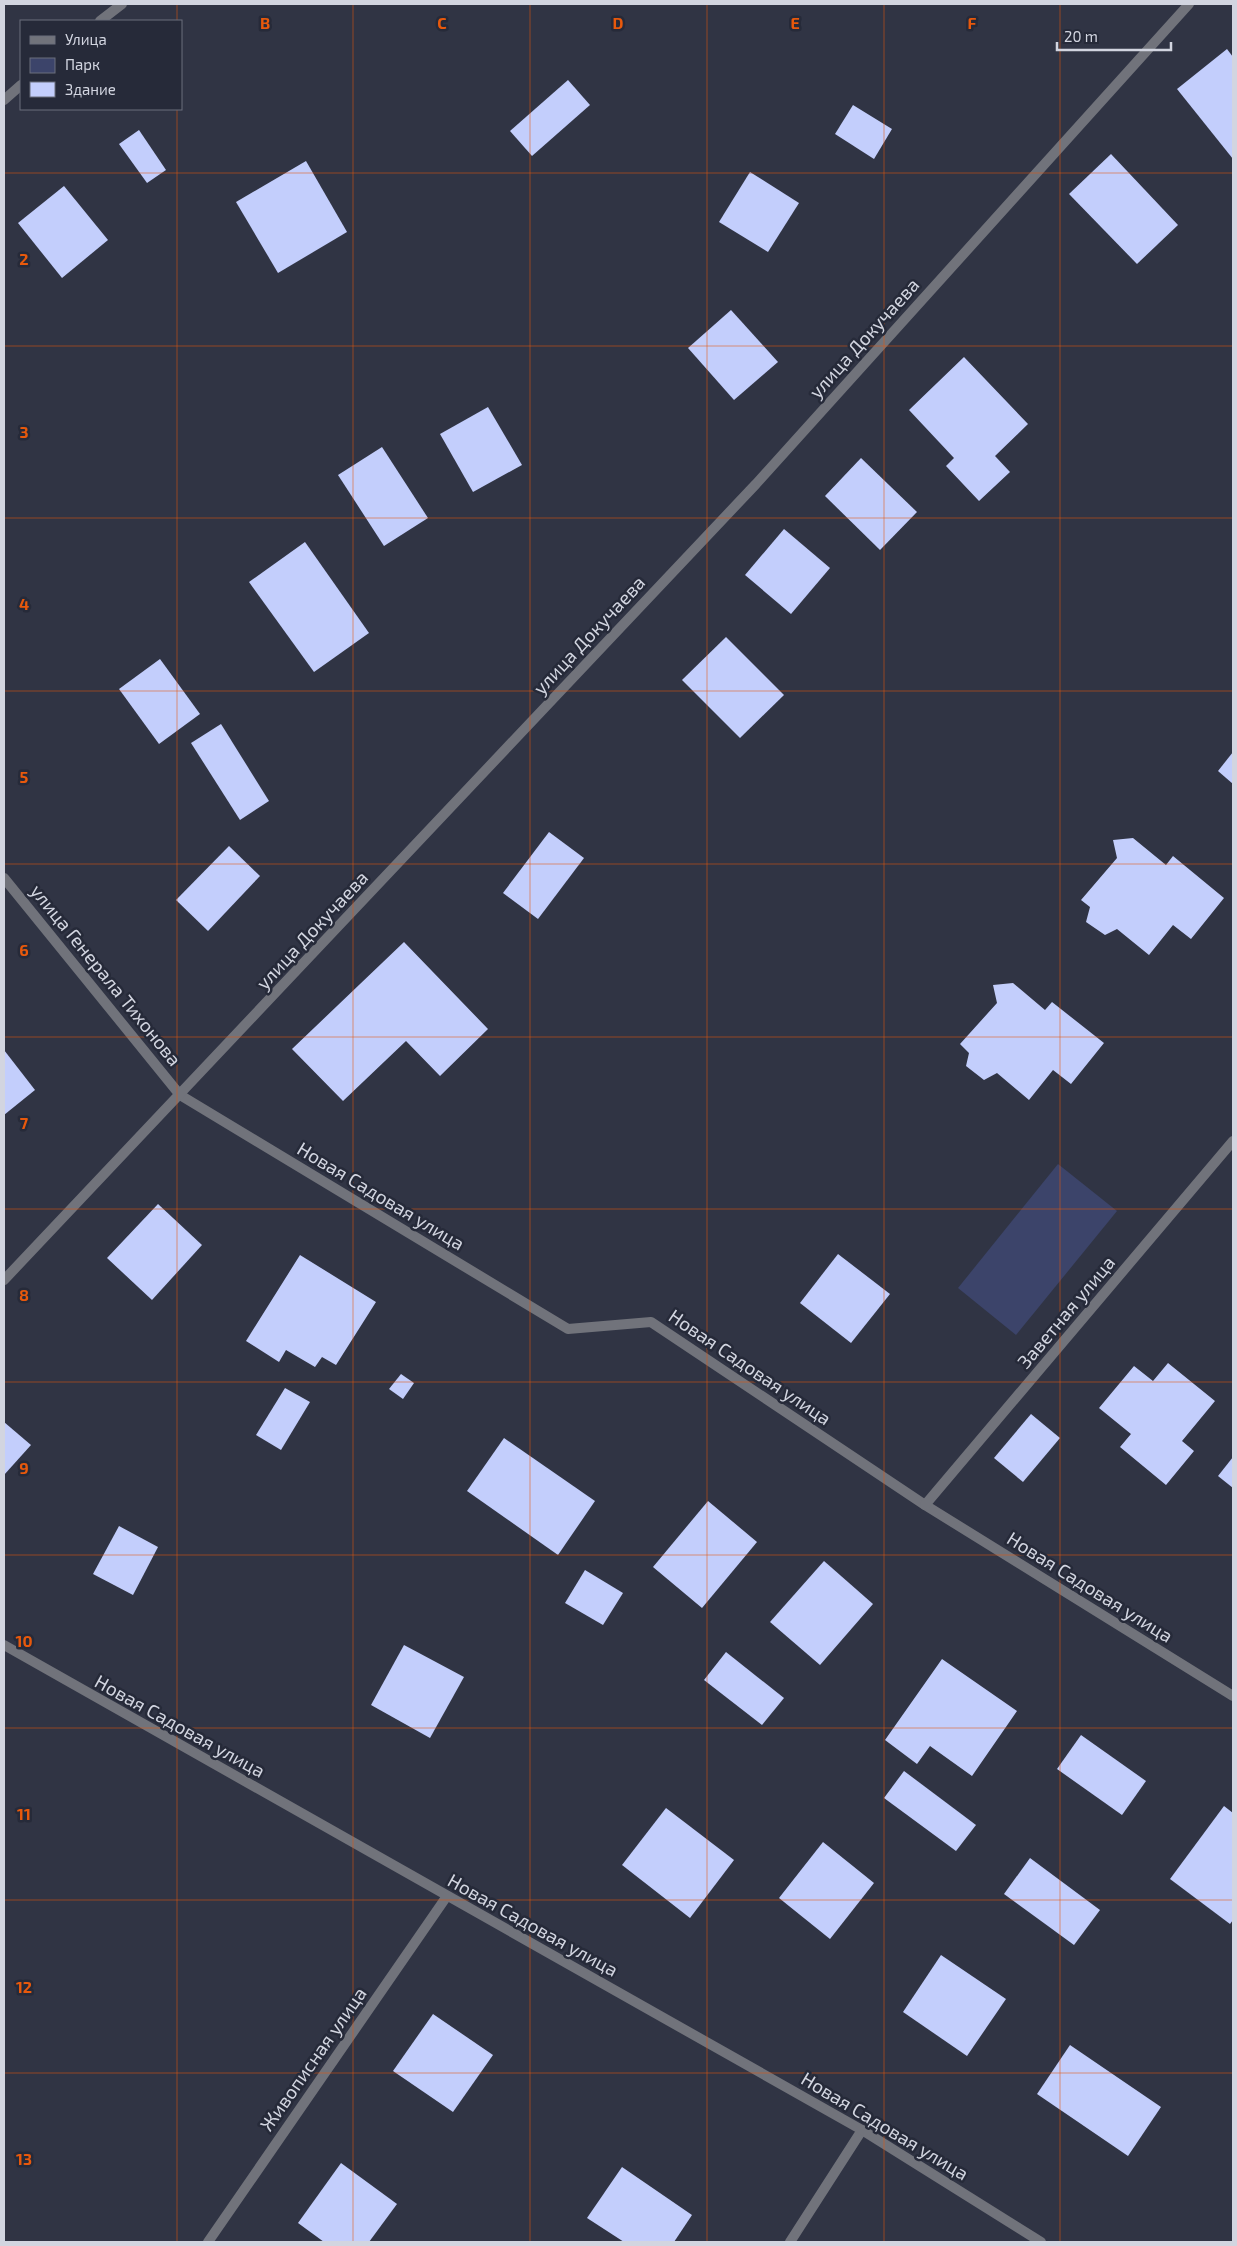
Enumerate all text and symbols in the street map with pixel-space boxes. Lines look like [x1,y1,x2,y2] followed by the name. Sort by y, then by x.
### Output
[260,13,270,32] text: B
[437,13,447,32] text: C
[613,13,624,32] text: D
[790,13,800,32] text: E
[968,13,977,32] text: F
[20,20,182,110] legend
[1057,20,1171,52] scale bar
[1064,27,1098,45] text: 20 m
[65,30,107,48] text: Улица
[65,55,100,73] text: Парк
[65,80,116,98] text: Здание
[19,249,29,268] text: 2
[804,273,924,403] street label: улица Докучаева
[19,422,29,441] text: 3
[528,571,650,699] street label: улица Докучаева
[19,594,29,613] text: 4
[20,767,29,786] text: 5
[251,866,373,994] street label: улица Докучаева
[25,879,187,1071] street label: улица Генерала Тихонова
[19,940,29,959] text: 6
[20,1113,29,1132] text: 7
[293,1137,469,1255] street label: Новая Садовая улица
[1012,1251,1120,1373] street label: Заветная улица
[19,1285,29,1304] text: 8
[664,1304,836,1430] street label: Новая Садовая улица
[19,1458,29,1477] text: 9
[1003,1526,1177,1648] street label: Новая Садовая улица
[15,1631,33,1650] text: 10
[91,1669,269,1783] street label: Новая Садовая улица
[17,1804,31,1823] text: 11
[444,1868,622,1982] street label: Новая Садовая улица
[16,1977,32,1996] text: 12
[254,1982,372,2136] street label: Живописная улица
[797,2067,973,2185] street label: Новая Садовая улица
[16,2149,32,2168] text: 13

